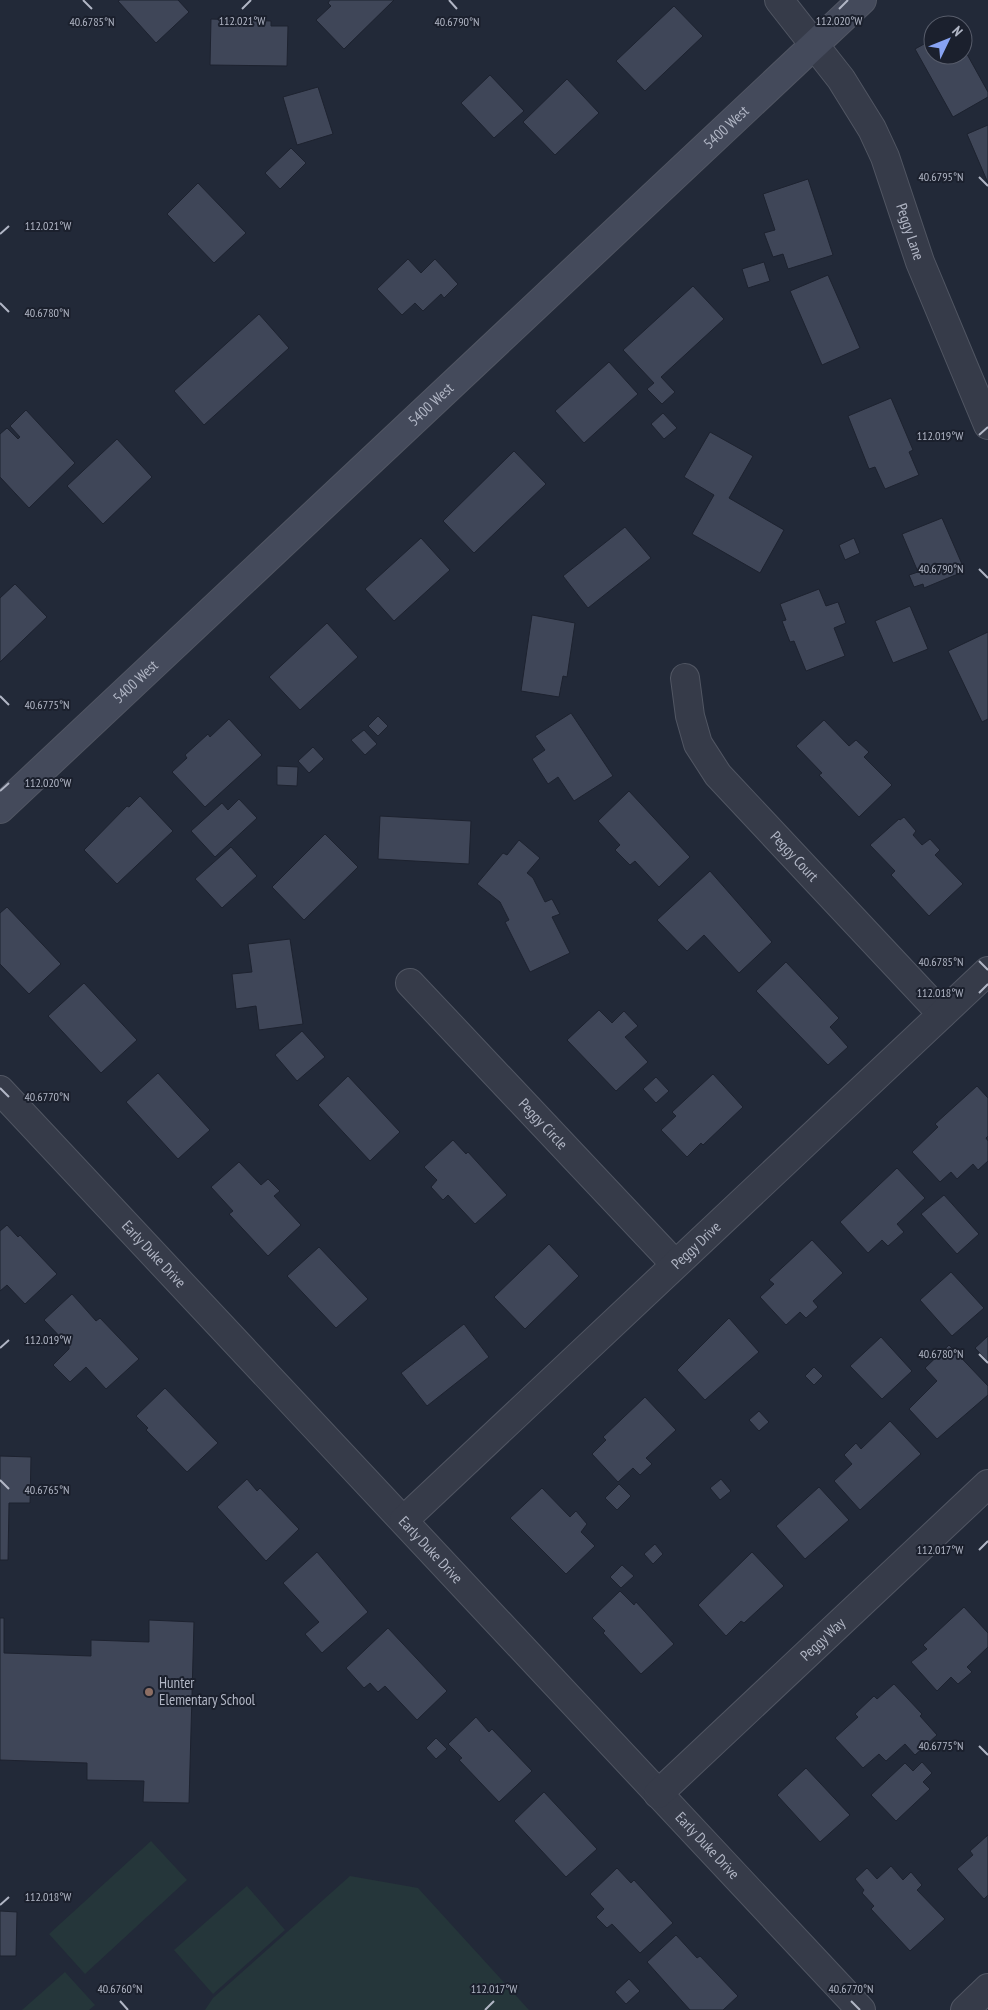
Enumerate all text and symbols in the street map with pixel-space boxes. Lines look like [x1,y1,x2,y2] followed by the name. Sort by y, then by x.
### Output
[219,13,265,28] text: 112.021°W
[816,13,862,28] text: 112.020°W
[69,14,115,29] text: 40.6785°N
[434,14,480,29] text: 40.6790°N
[923,15,973,65] north arrow
[948,22,967,40] text: N
[699,101,752,153] street label: 5400 West
[918,169,964,184] text: 40.6795°N
[892,201,929,262] street label: Peggy Lane
[25,218,71,233] text: 112.021°W
[24,305,70,320] text: 40.6780°N
[404,378,457,430] street label: 5400 West
[917,428,963,443] text: 112.019°W
[918,561,964,576] text: 40.6790°N
[109,656,162,707] street label: 5400 West
[24,697,70,712] text: 40.6775°N
[25,775,71,790] text: 112.020°W
[767,827,823,885] street label: Peggy Court
[918,954,964,969] text: 40.6785°N
[917,985,963,1000] text: 112.018°W
[24,1089,70,1104] text: 40.6770°N
[515,1094,572,1153] street label: Peggy Circle
[118,1216,190,1292] street label: Early Duke Drive
[667,1217,725,1273] street label: Peggy Drive
[25,1332,71,1347] text: 112.019°W
[918,1346,964,1361] text: 40.6780°N
[24,1482,70,1497] text: 40.6765°N
[395,1512,467,1587] street label: Early Duke Drive
[917,1542,963,1557] text: 112.017°W
[796,1613,849,1665] street label: Peggy Way
[159,1673,256,1709] place label: Hunter Elementary School
[143,1686,155,1698] marker: Hunter Elementary School
[918,1738,964,1753] text: 40.6775°N
[672,1808,744,1883] street label: Early Duke Drive
[25,1889,71,1904] text: 112.018°W
[97,1981,143,1996] text: 40.6760°N
[471,1981,517,1996] text: 112.017°W
[828,1981,874,1996] text: 40.6770°N

